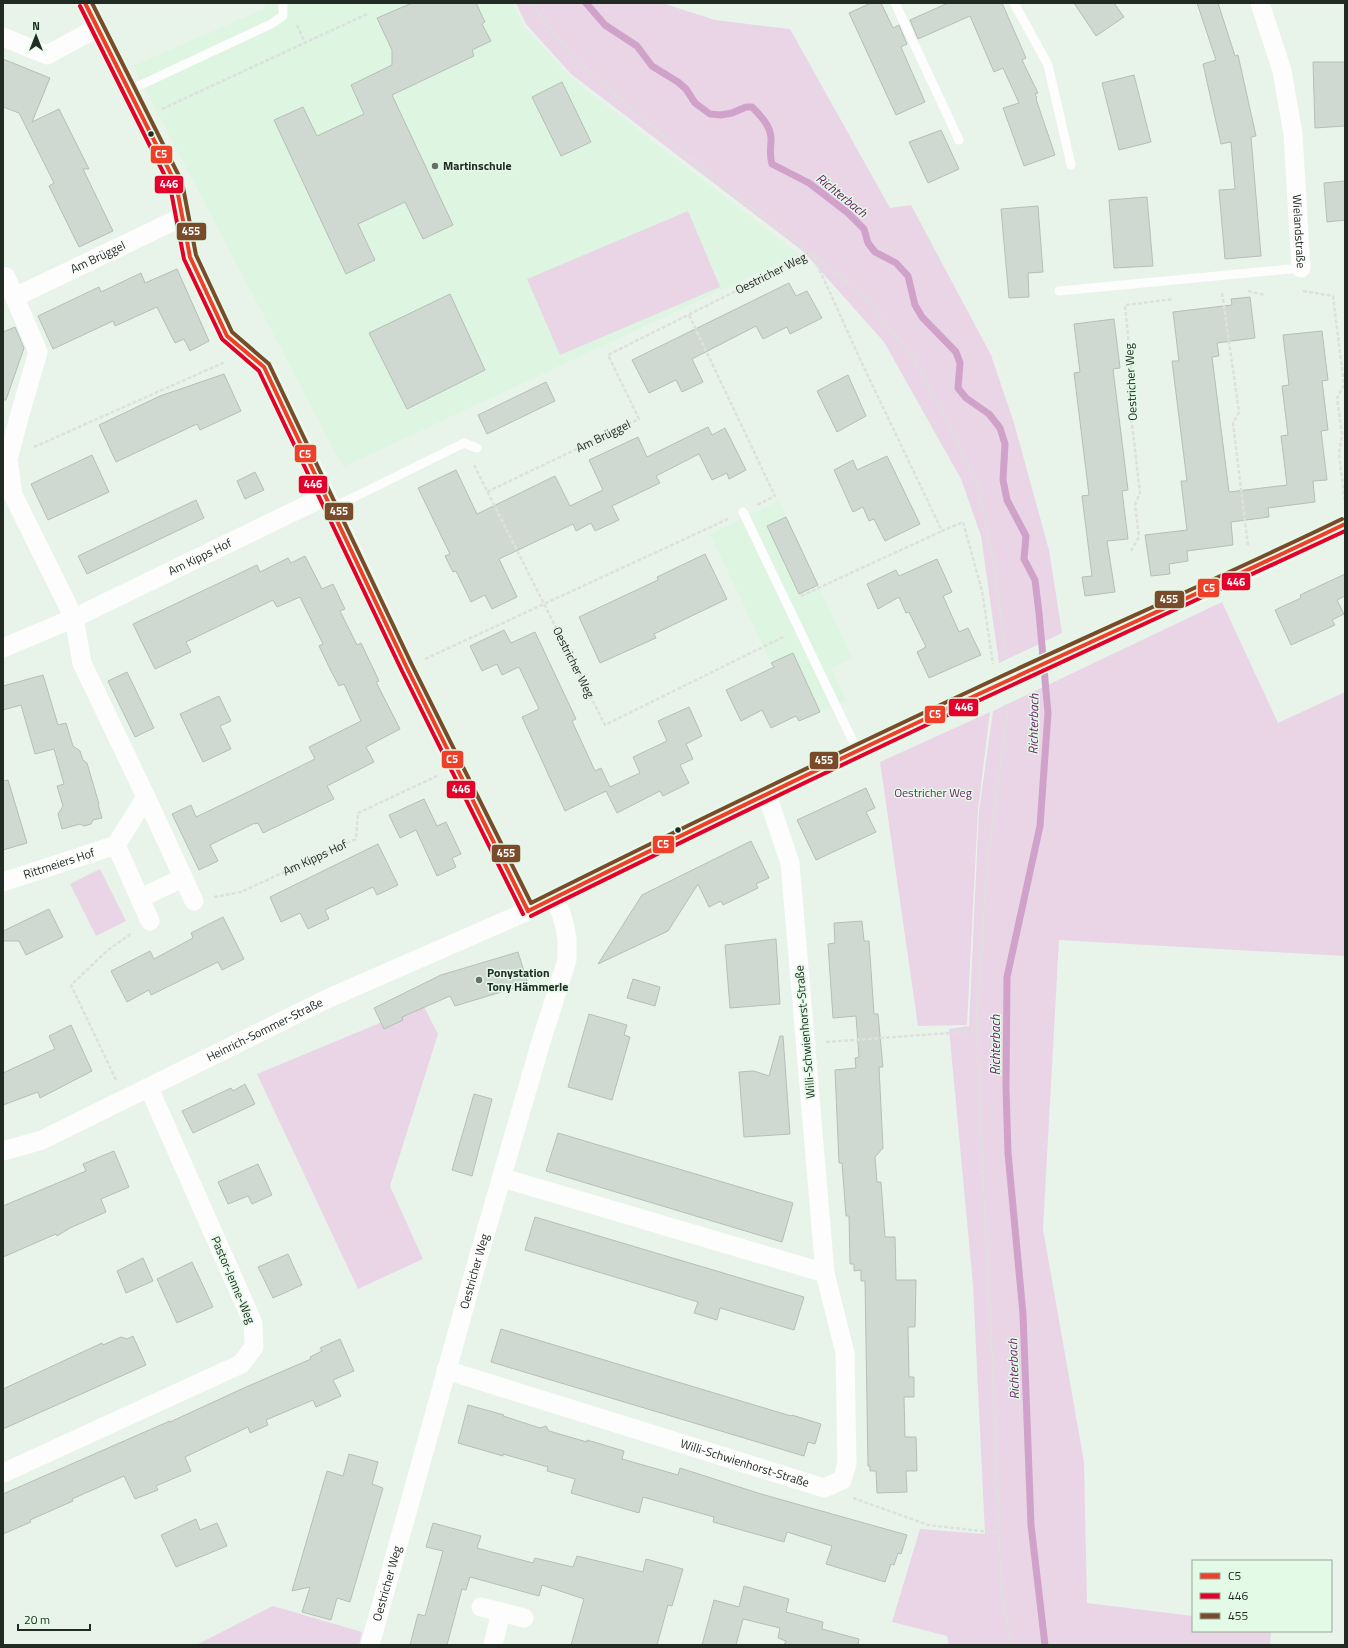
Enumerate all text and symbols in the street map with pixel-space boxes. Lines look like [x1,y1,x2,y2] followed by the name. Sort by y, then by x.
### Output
[16,16,56,56] north arrow
[32,18,40,34] text: N
[146,129,156,139] unlabelled marker
[150,145,173,164] line badge: C5
[155,146,167,162] text: C5
[443,156,512,175] place label: Martinschule
[430,161,440,171] marker: Martinschule
[812,168,872,222] water label: Richterbach
[154,175,184,194] line badge: 446
[160,176,178,192] text: 446
[1288,194,1311,269] street label: Wielandstraße
[176,222,207,241] line badge: 455
[182,223,200,239] text: 455
[67,235,128,278] street label: Am Brüggel
[732,247,810,299] street label: Oestricher Weg
[1119,343,1142,421] street label: Oestricher Weg
[572,414,634,457] street label: Am Brüggel
[294,444,317,463] line badge: C5
[299,446,311,462] text: C5
[298,475,328,494] line badge: 446
[304,476,322,492] text: 446
[324,502,354,521] line badge: 455
[330,503,348,519] text: 455
[165,533,235,580] street label: Am Kipps Hof
[1221,572,1251,591] line badge: 446
[1227,574,1245,590] text: 446
[1197,578,1220,598] line badge: C5
[1203,580,1215,596] text: C5
[1154,590,1185,609] line badge: 455
[1160,591,1178,607] text: 455
[548,623,600,701] street label: Oestricher Weg
[1022,693,1044,755] water label: Richterbach
[948,698,979,717] line badge: 446
[955,699,973,715] text: 446
[924,705,946,724] line badge: C5
[929,706,941,722] text: C5
[441,750,464,769] line badge: C5
[446,751,458,767] text: C5
[809,751,839,770] line badge: 455
[815,752,833,768] text: 455
[446,780,476,799] line badge: 446
[452,781,470,797] text: 446
[894,783,972,802] park label: Oestricher Weg
[673,825,683,835] unlabelled marker
[280,834,350,880] street label: Am Kipps Hof
[652,835,675,854] line badge: C5
[657,836,669,852] text: C5
[21,843,97,884] street label: Rittmeiers Hof
[491,844,521,863] line badge: 455
[497,845,515,861] text: 455
[487,963,568,996] place label: Ponystation Tony Hämmerle
[789,965,820,1100] street label: Willi-Schwienhorst-Straße
[474,975,484,985] marker: Ponystation Tony Hämmerle
[203,992,326,1066] street label: Heinrich-Sommer-Straße
[985,1014,1005,1075] water label: Richterbach
[454,1231,494,1311] street label: Oestricher Weg
[206,1233,261,1327] street label: Pastor-Jenne-Weg
[1002,1338,1024,1400] water label: Richterbach
[678,1434,812,1492] street label: Willi-Schwienhorst-Straße
[367,1543,406,1623] street label: Oestricher Weg
[1192,1560,1332,1632] legend
[1228,1566,1242,1585] text: C5
[1228,1586,1248,1605] text: 446
[18,1606,90,1632] scale bar
[1228,1606,1248,1625] text: 455
[24,1610,50,1629] text: 20 m

